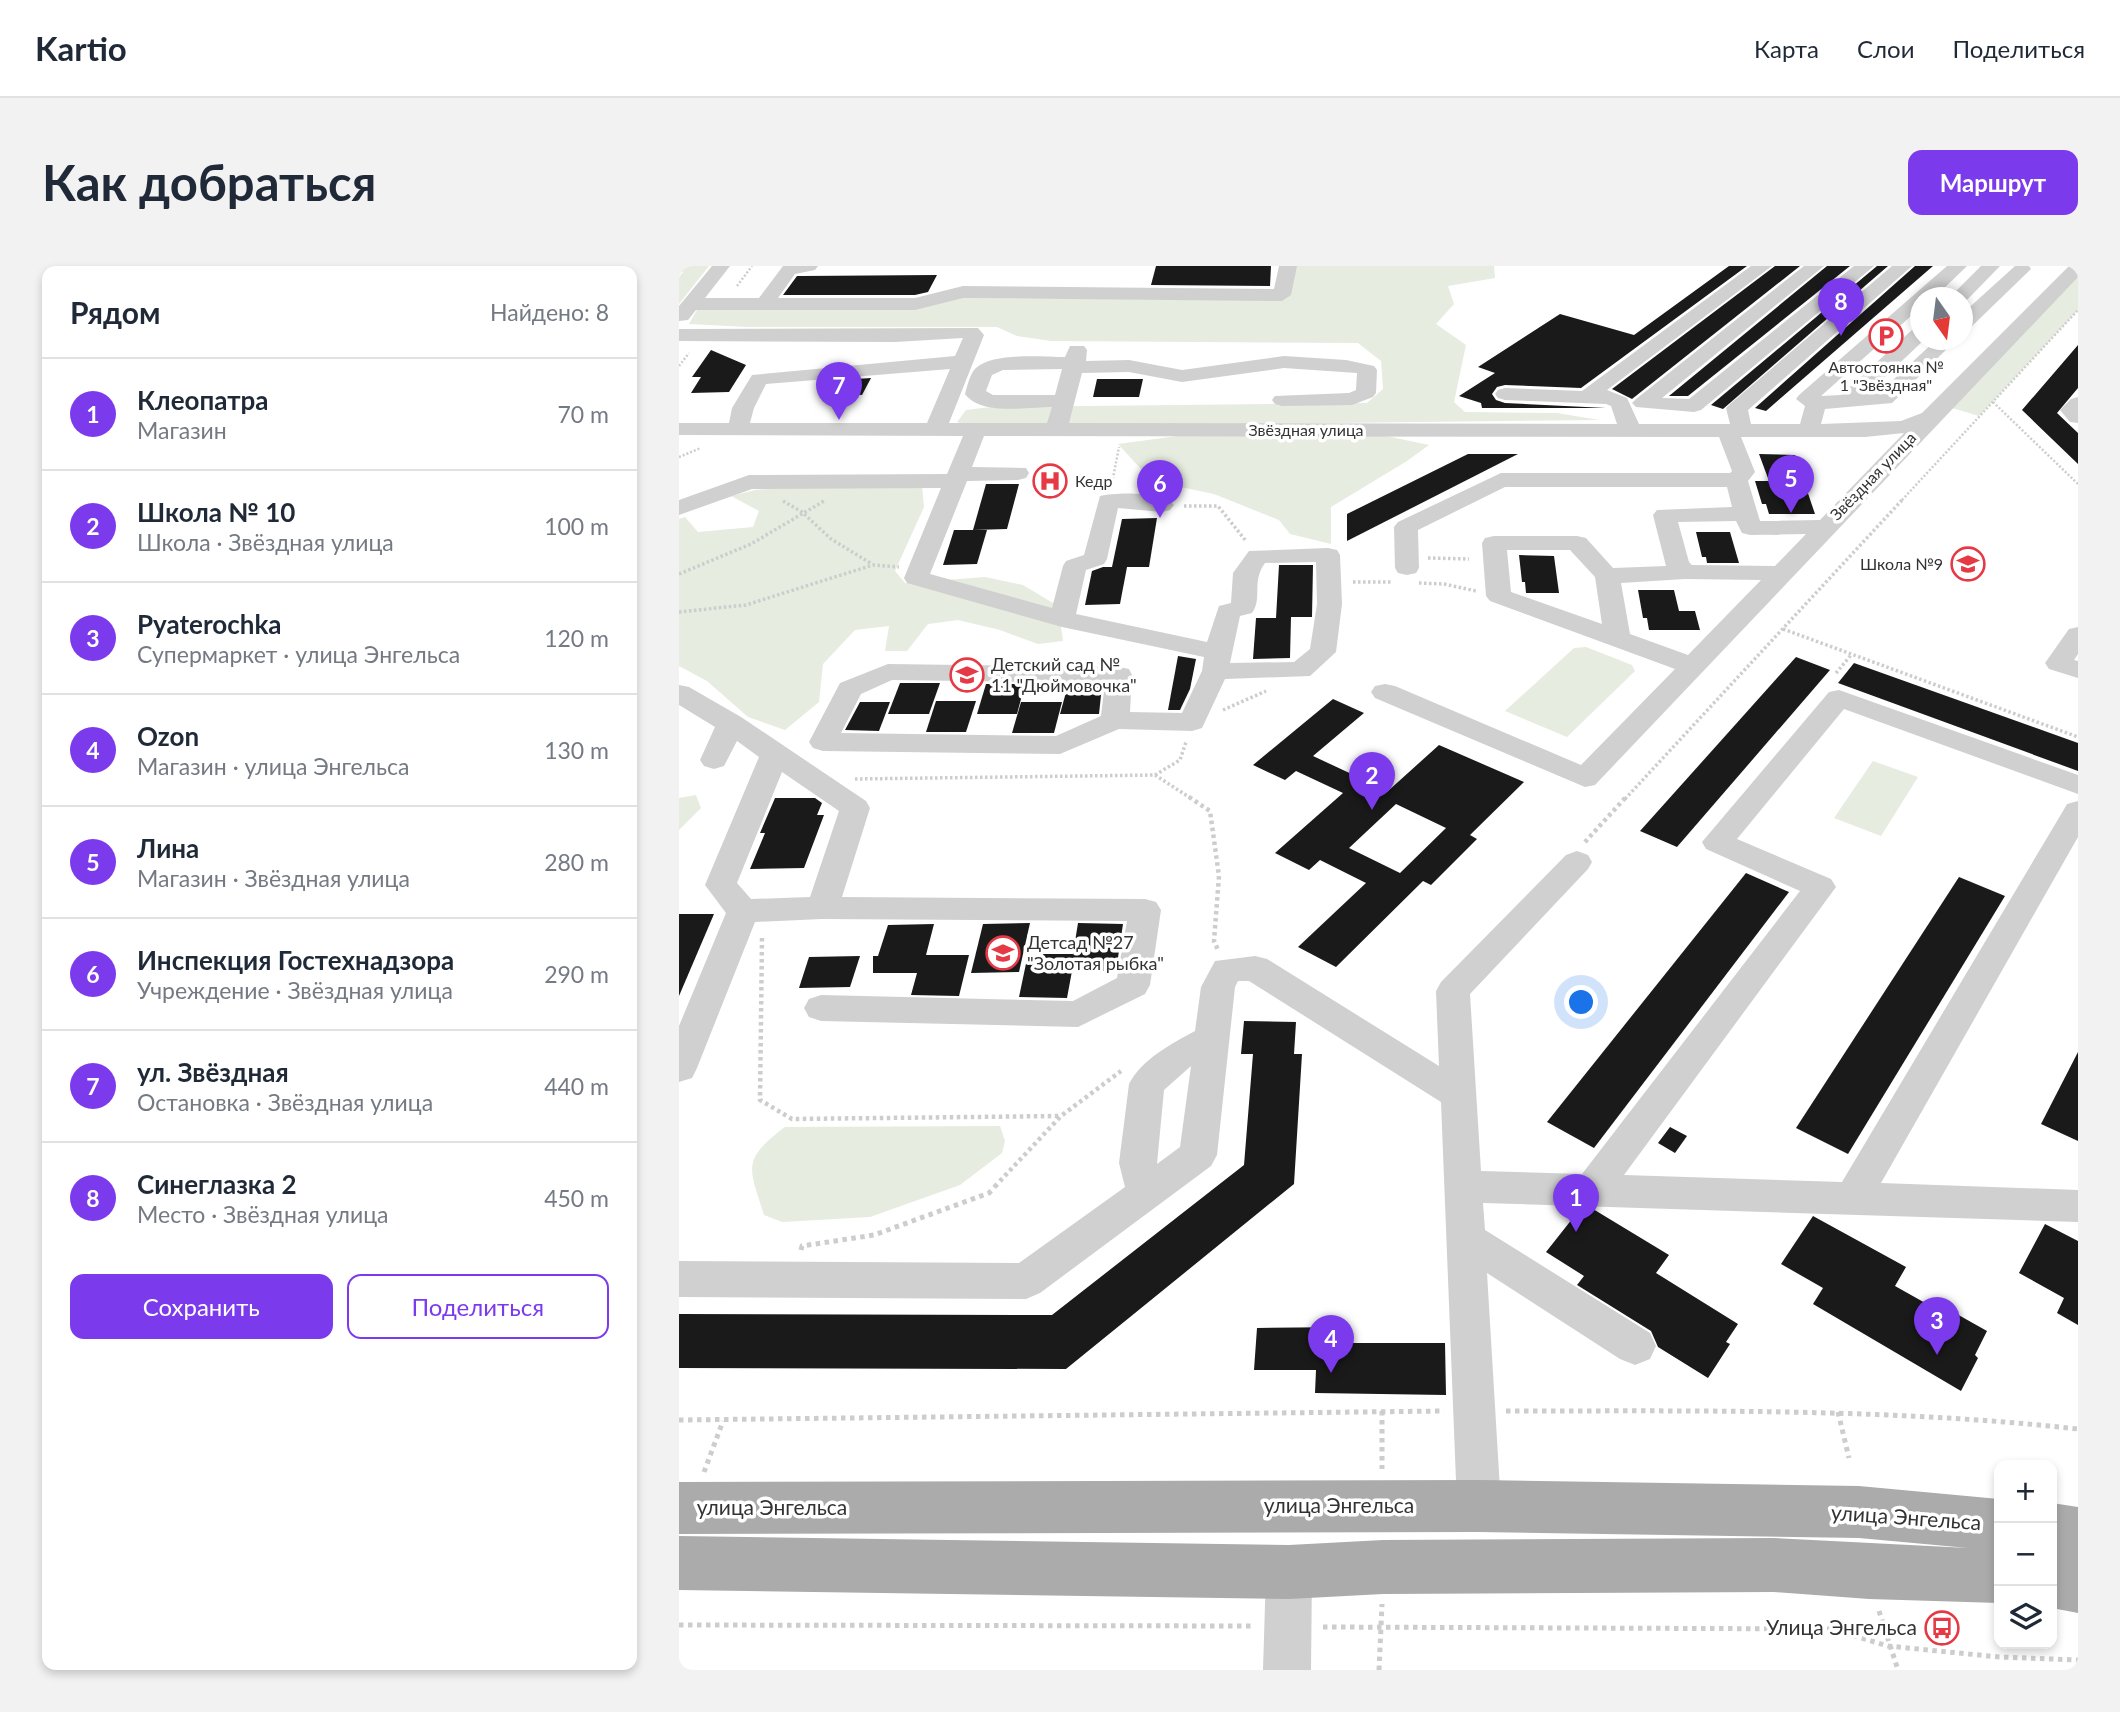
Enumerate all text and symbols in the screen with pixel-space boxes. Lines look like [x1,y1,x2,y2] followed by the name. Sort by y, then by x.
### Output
[35,28,127,68] text: Kartio
[1754,34,1819,63] text: Карта
[1857,34,1914,63] text: Слои
[1952,34,2085,63] text: Поделиться
[1908,150,2078,215] button: Маршрут
[42,153,376,211] text: Как добраться
[1818,278,1864,336] pin: 8
[1910,287,1973,350] north arrow
[70,294,160,330] text: Рядом
[490,298,609,326] text: Найдено: 8
[1867,317,1905,355] parking icon: Автостоянка № 1 "Звёздная"
[1828,357,1944,394] place label: Автостоянка № 1 "Звёздная"
[816,362,862,420] pin: 7
[137,384,269,416] text: Клеопатра
[86,400,100,428] text: 1
[558,400,609,428] text: 70 m
[137,416,227,444] text: Магазин
[1248,420,1364,439] street label: Звёздная улица
[1826,428,1919,524] street label: Звёздная улица
[1768,455,1814,513] pin: 5
[1137,460,1183,518] pin: 6
[1031,462,1069,500] hospital icon: Кедр
[1075,471,1112,490] place label: Кедр
[137,496,295,528] text: Школа № 10
[86,512,100,540] text: 2
[544,512,609,540] text: 100 m
[137,528,394,556] text: Школа · Звёздная улица
[1949,545,1987,583] school or university icon: Школа №9
[1860,554,1943,573] place label: Школа №9
[137,608,282,640] text: Pyaterochka
[86,624,100,652] text: 3
[544,624,609,652] text: 120 m
[137,640,460,668] text: Супермаркет · улица Энгельса
[991,653,1137,696] place label: Детский сад № 11 "Дюймовочка"
[948,656,986,694] school or university icon: Детский сад № 11 "Дюймовочка"
[137,720,199,752] text: Ozon
[86,736,100,764] text: 4
[544,736,609,764] text: 130 m
[137,752,409,780] text: Магазин · улица Энгельса
[1349,752,1395,810] pin: 2
[137,832,199,864] text: Лина
[86,848,100,876] text: 5
[544,848,609,876] text: 280 m
[137,864,410,892] text: Магазин · Звёздная улица
[1027,931,1164,974] place label: Детсад №27 "Золотая рыбка"
[984,934,1022,972] school or university icon: Детсад №27 "Золотая рыбка"
[137,944,454,976] text: Инспекция Гостехнадзора
[86,960,100,988] text: 6
[544,960,609,988] text: 290 m
[137,976,453,1004] text: Учреждение · Звёздная улица
[1564,985,1598,1019] your location
[137,1056,289,1088] text: ул. Звёздная
[86,1072,100,1100] text: 7
[544,1072,609,1100] text: 440 m
[137,1088,433,1116] text: Остановка · Звёздная улица
[137,1168,297,1200] text: Синеглазка 2
[1553,1174,1599,1232] pin: 1
[86,1184,100,1212] text: 8
[544,1184,609,1212] text: 450 m
[137,1200,389,1228] text: Место · Звёздная улица
[70,1274,333,1339] button: Сохранить
[347,1274,609,1339] button: Поделиться
[1914,1297,1960,1355] pin: 3
[1308,1315,1354,1373] pin: 4
[1994,1460,2057,1649] map controls
[1994,1460,2057,1523] button: +
[1264,1492,1414,1517] street label: улица Энгельса
[697,1494,847,1519] street label: улица Энгельса
[1830,1499,1982,1534] street label: улица Энгельса
[1994,1523,2057,1586] button: −
[1994,1586,2057,1649] button: layers
[1923,1609,1961,1647] bus stop icon: Улица Энгельса
[1766,1614,1917,1639] place label: Улица Энгельса

